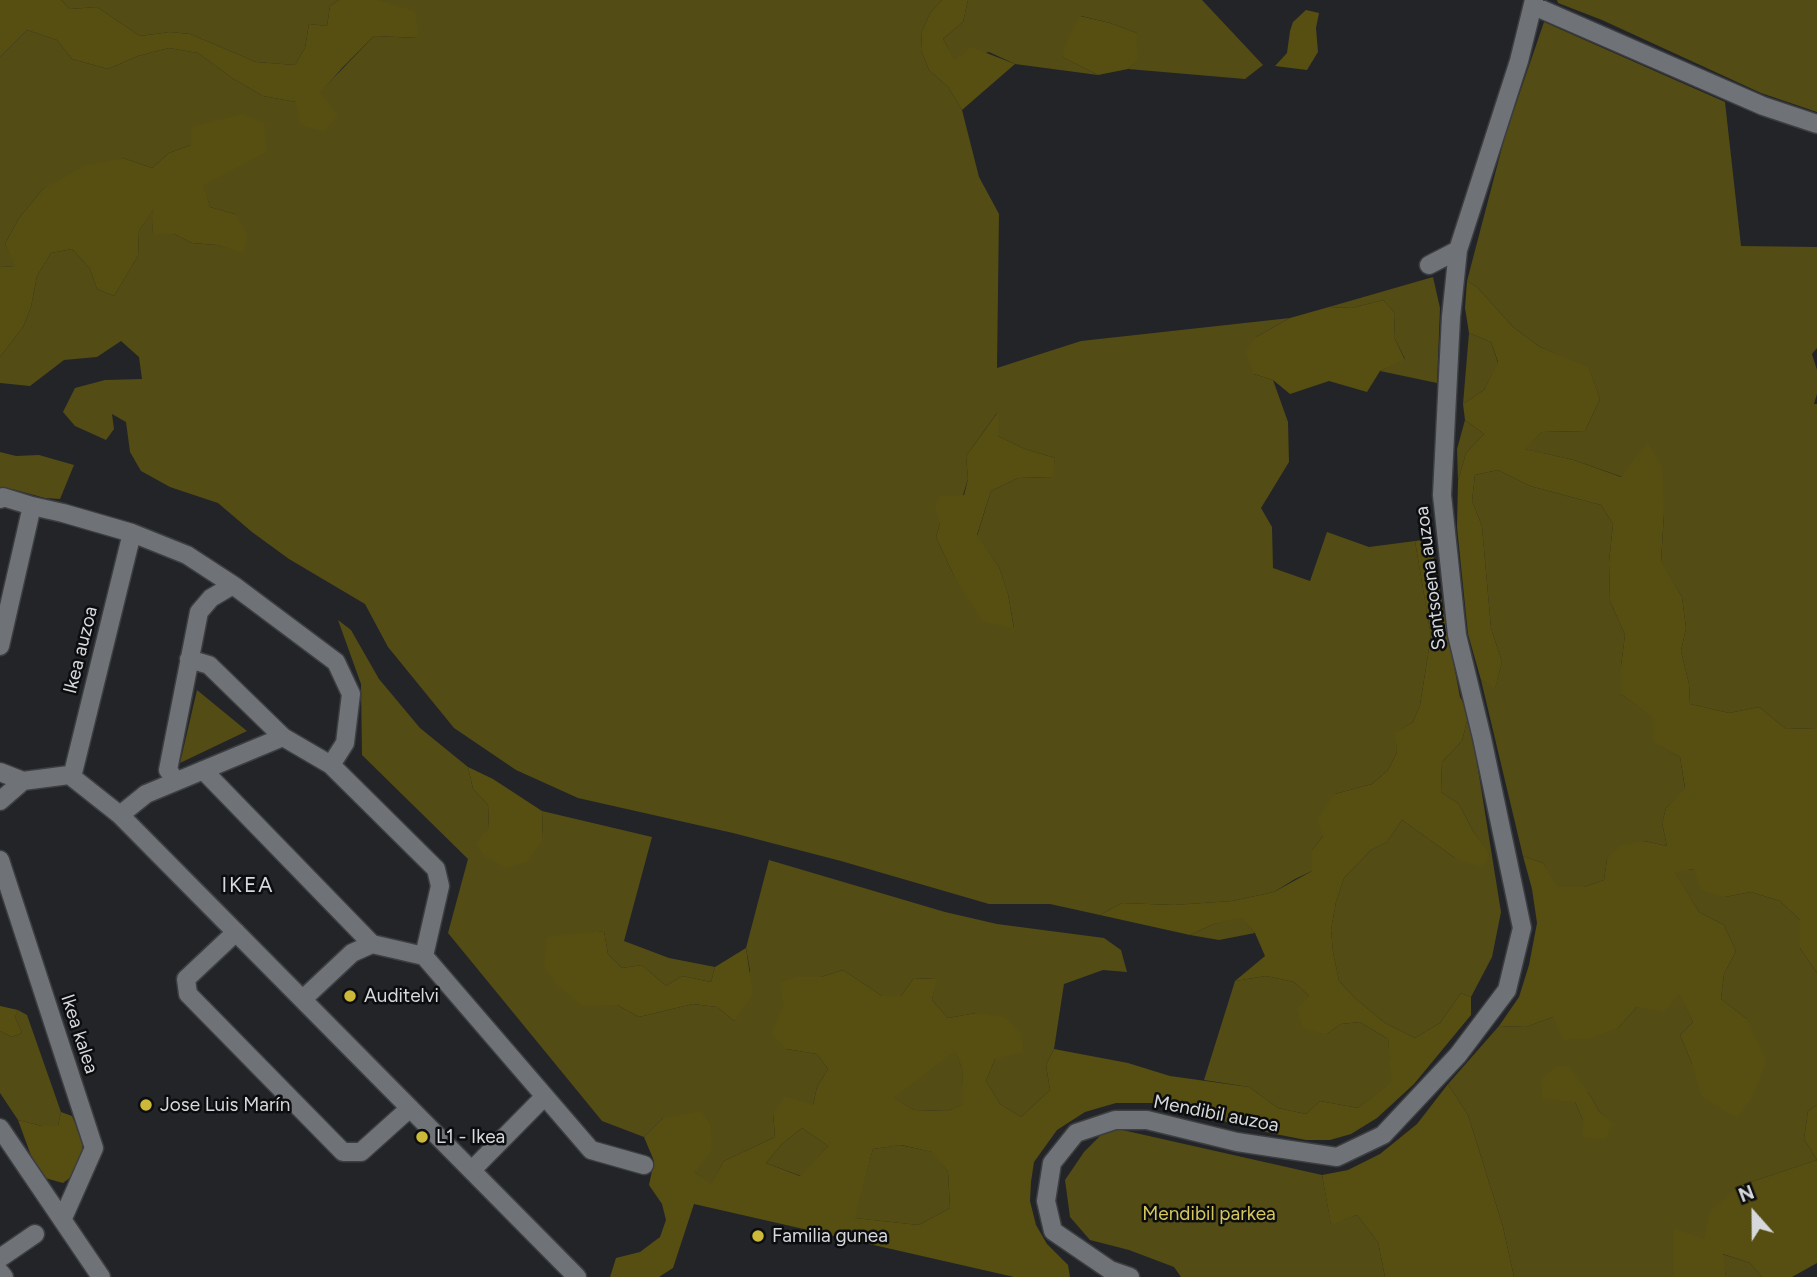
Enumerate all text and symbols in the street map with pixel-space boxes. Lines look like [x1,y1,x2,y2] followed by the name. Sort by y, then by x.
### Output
[1411,505,1451,651] street label: Santsoena auzoa
[59,604,103,696] street label: Ikea auzoa
[222,873,274,899] district label: IKEA
[364,985,439,1007] place label: Auditelvi
[342,988,358,1004] marker: Auditelvi
[56,992,102,1076] street label: Ikea kalea
[1151,1091,1281,1137] street label: Mendibil auzoa
[160,1094,290,1116] place label: Jose Luis Marín
[138,1097,154,1113] marker: Jose Luis Marín
[436,1126,505,1148] place label: L1 - Ikea
[414,1129,430,1145] marker: L1 - Ikea
[1719,1179,1789,1249] north arrow
[1735,1181,1757,1207] text: N
[1142,1203,1276,1225] park label: Mendibil parkea
[772,1225,888,1247] place label: Familia gunea
[750,1228,766,1244] marker: Familia gunea

